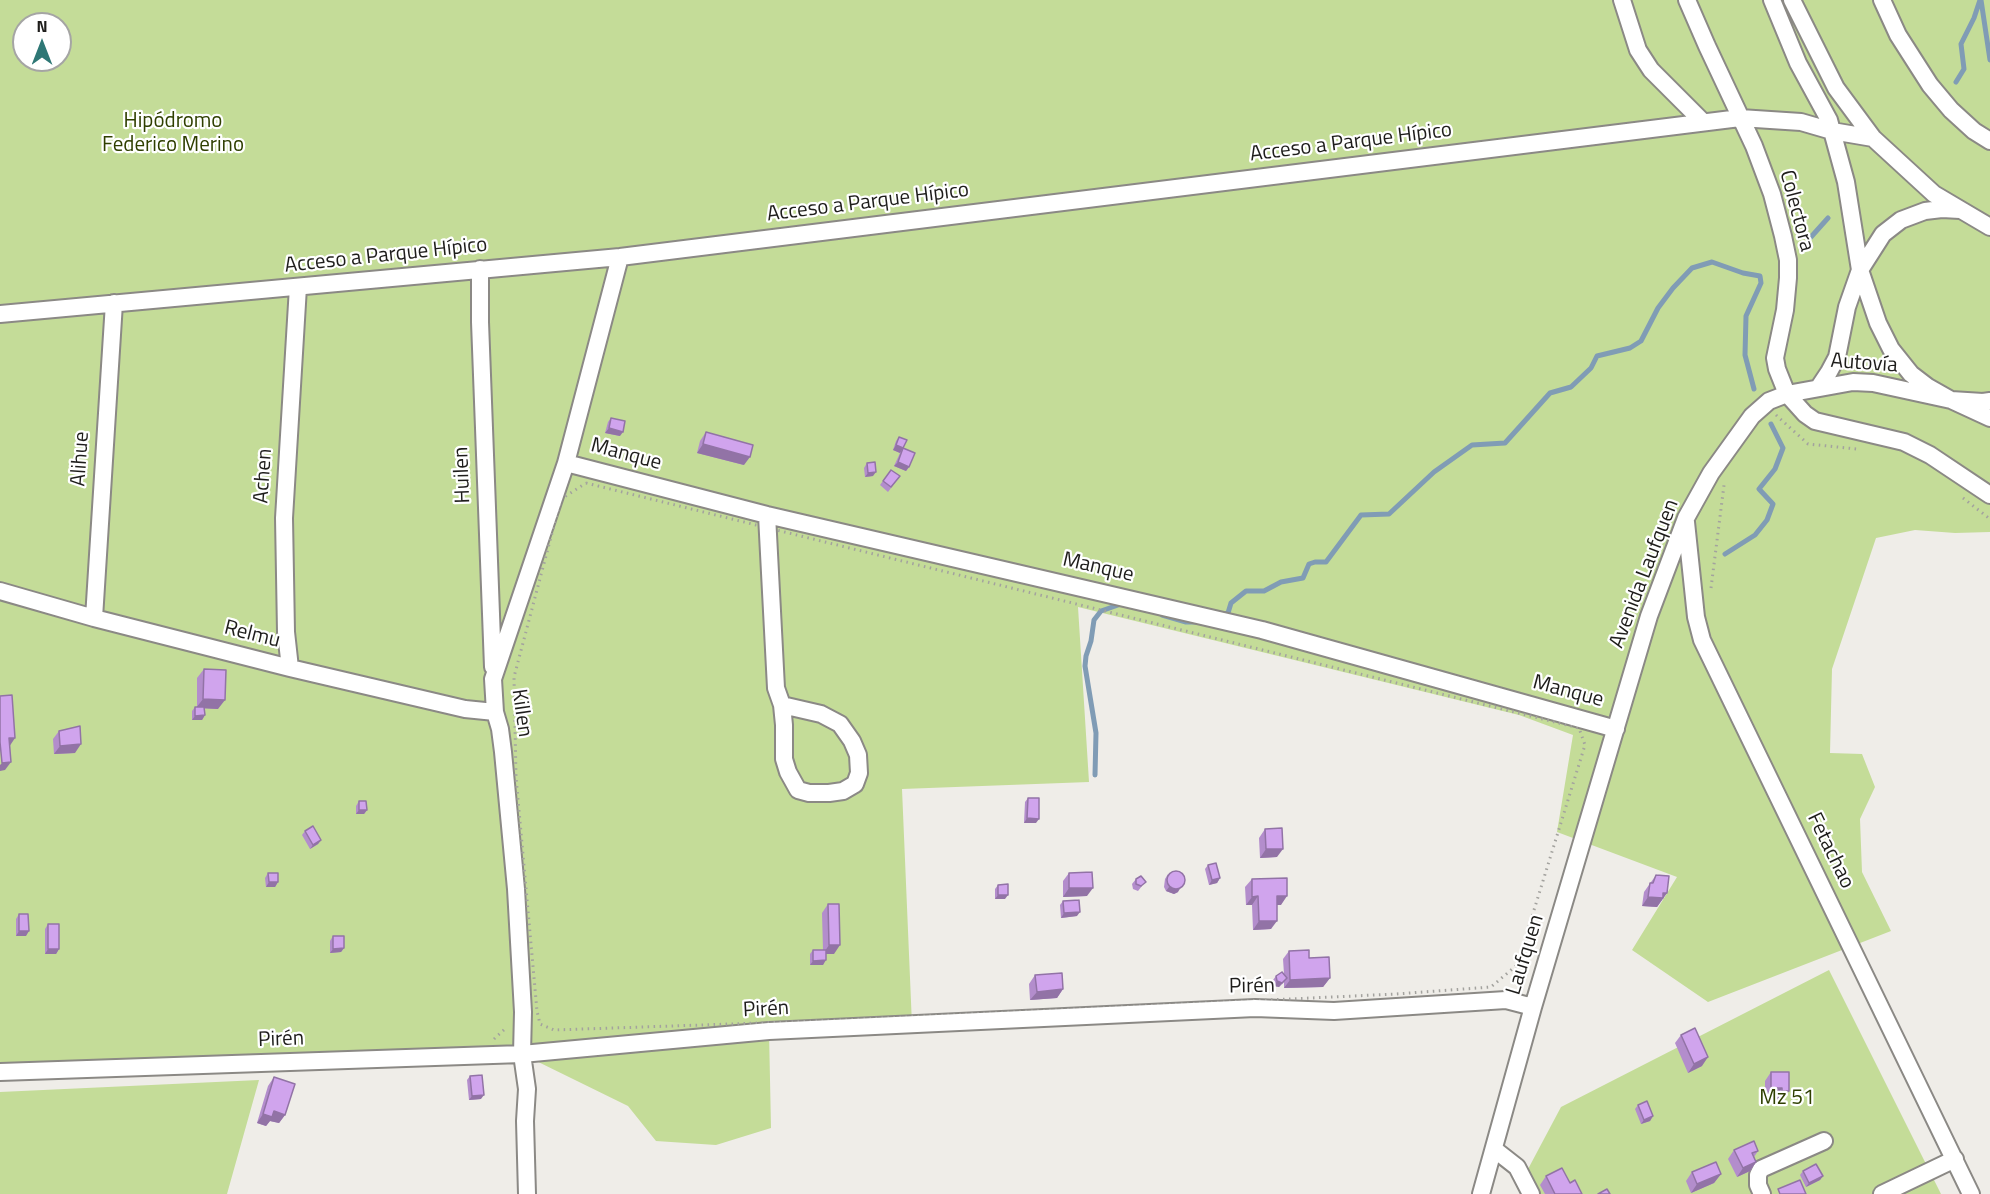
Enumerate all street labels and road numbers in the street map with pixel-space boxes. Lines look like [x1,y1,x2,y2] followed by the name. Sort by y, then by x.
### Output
[1248,118,1454,168] street label: Acceso a Parque Hípico
[1773,168,1819,254] street label: Colectora
[765,178,971,228] street label: Acceso a Parque Hípico
[283,233,489,279] street label: Acceso a Parque Hípico
[1830,349,1898,379] street label: Autovía
[67,431,95,487] street label: Alihue
[588,433,664,477] street label: Manque
[449,446,477,504] street label: Huilen
[250,448,278,504] street label: Achen
[1605,496,1685,652] street label: Avenida Laufquen
[1060,548,1136,588] street label: Manque
[221,616,283,654] street label: Relmu
[1530,670,1606,714] street label: Manque
[505,687,537,739] street label: Killen
[1801,809,1859,893] street label: Fetachao
[1502,912,1550,998] street label: Laufquen
[1229,974,1275,1000] street label: Pirén
[742,996,790,1024] street label: Pirén
[258,1027,304,1053] street label: Pirén

